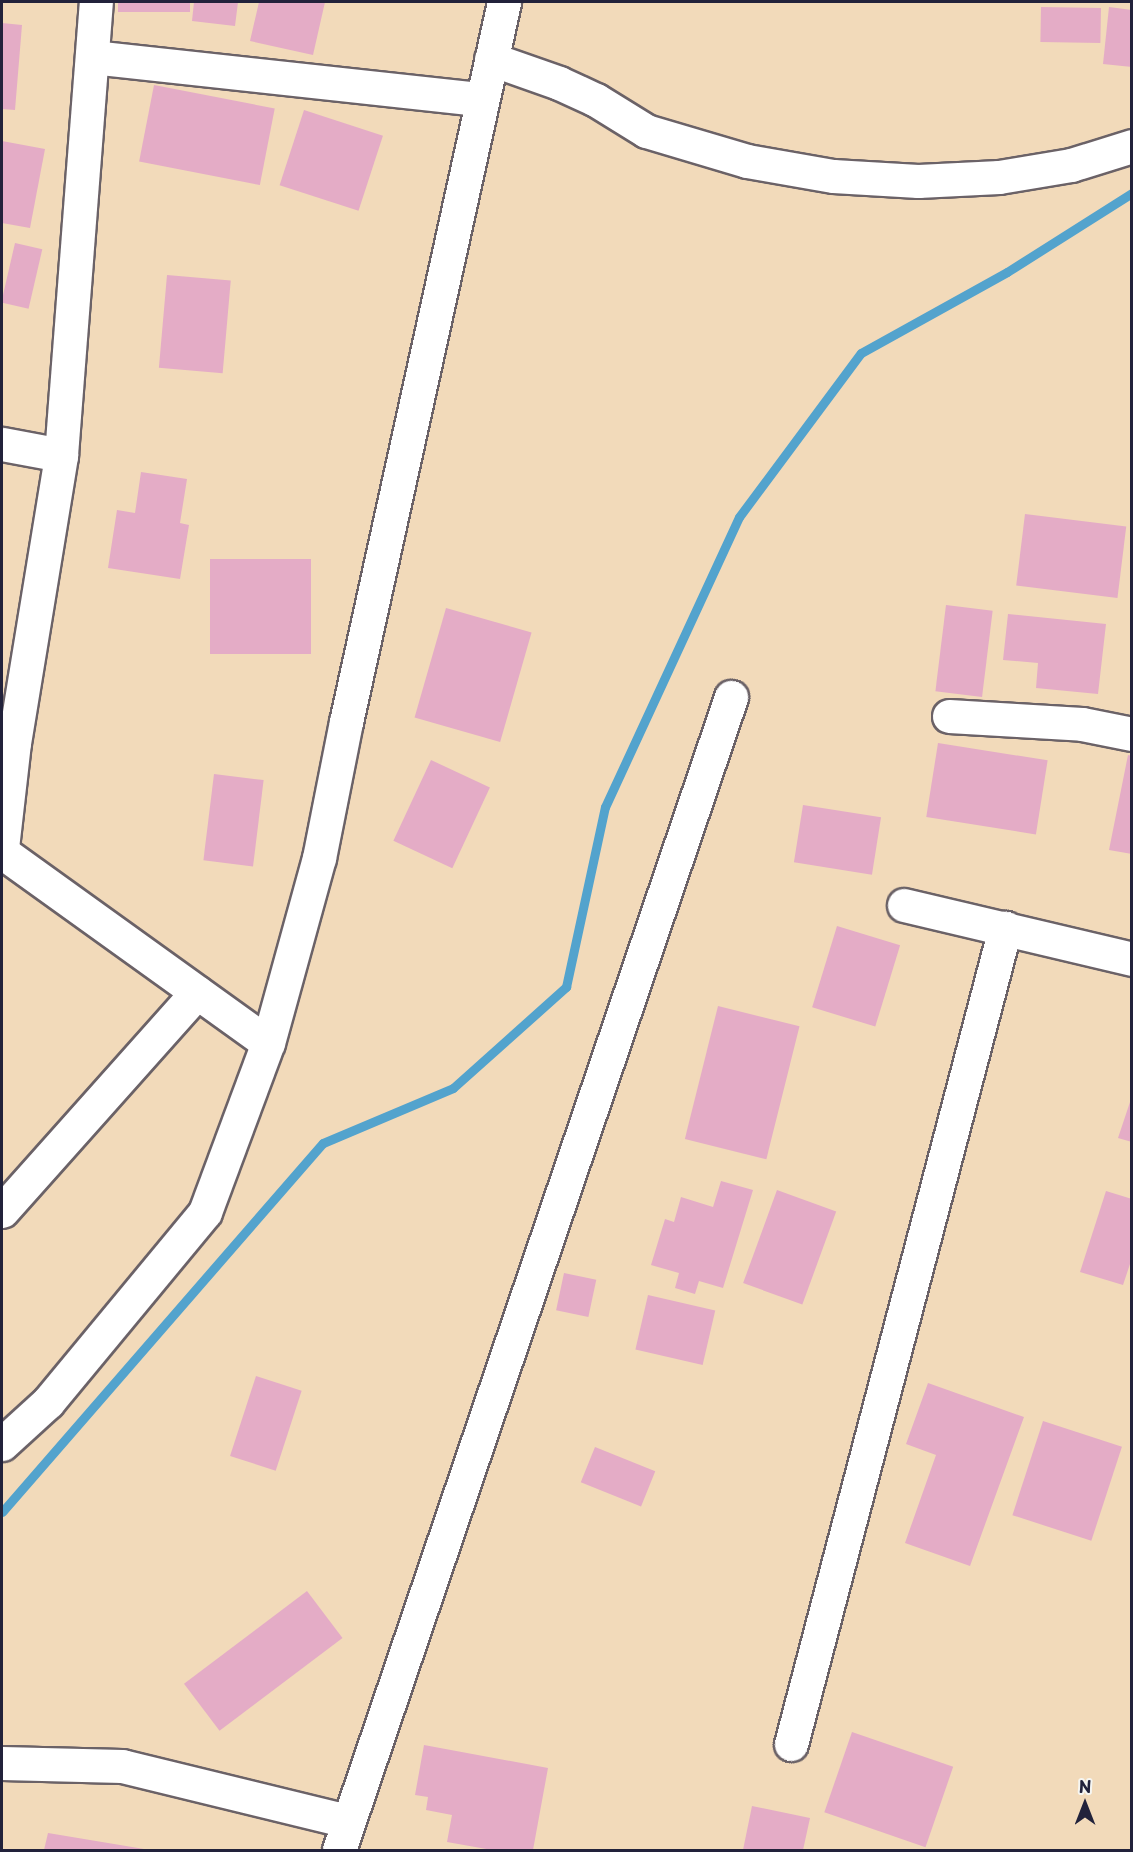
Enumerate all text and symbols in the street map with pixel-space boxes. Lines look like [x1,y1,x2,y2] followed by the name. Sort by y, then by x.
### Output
[1055,1774,1115,1834] north arrow
[1079,1774,1091,1798] text: N

